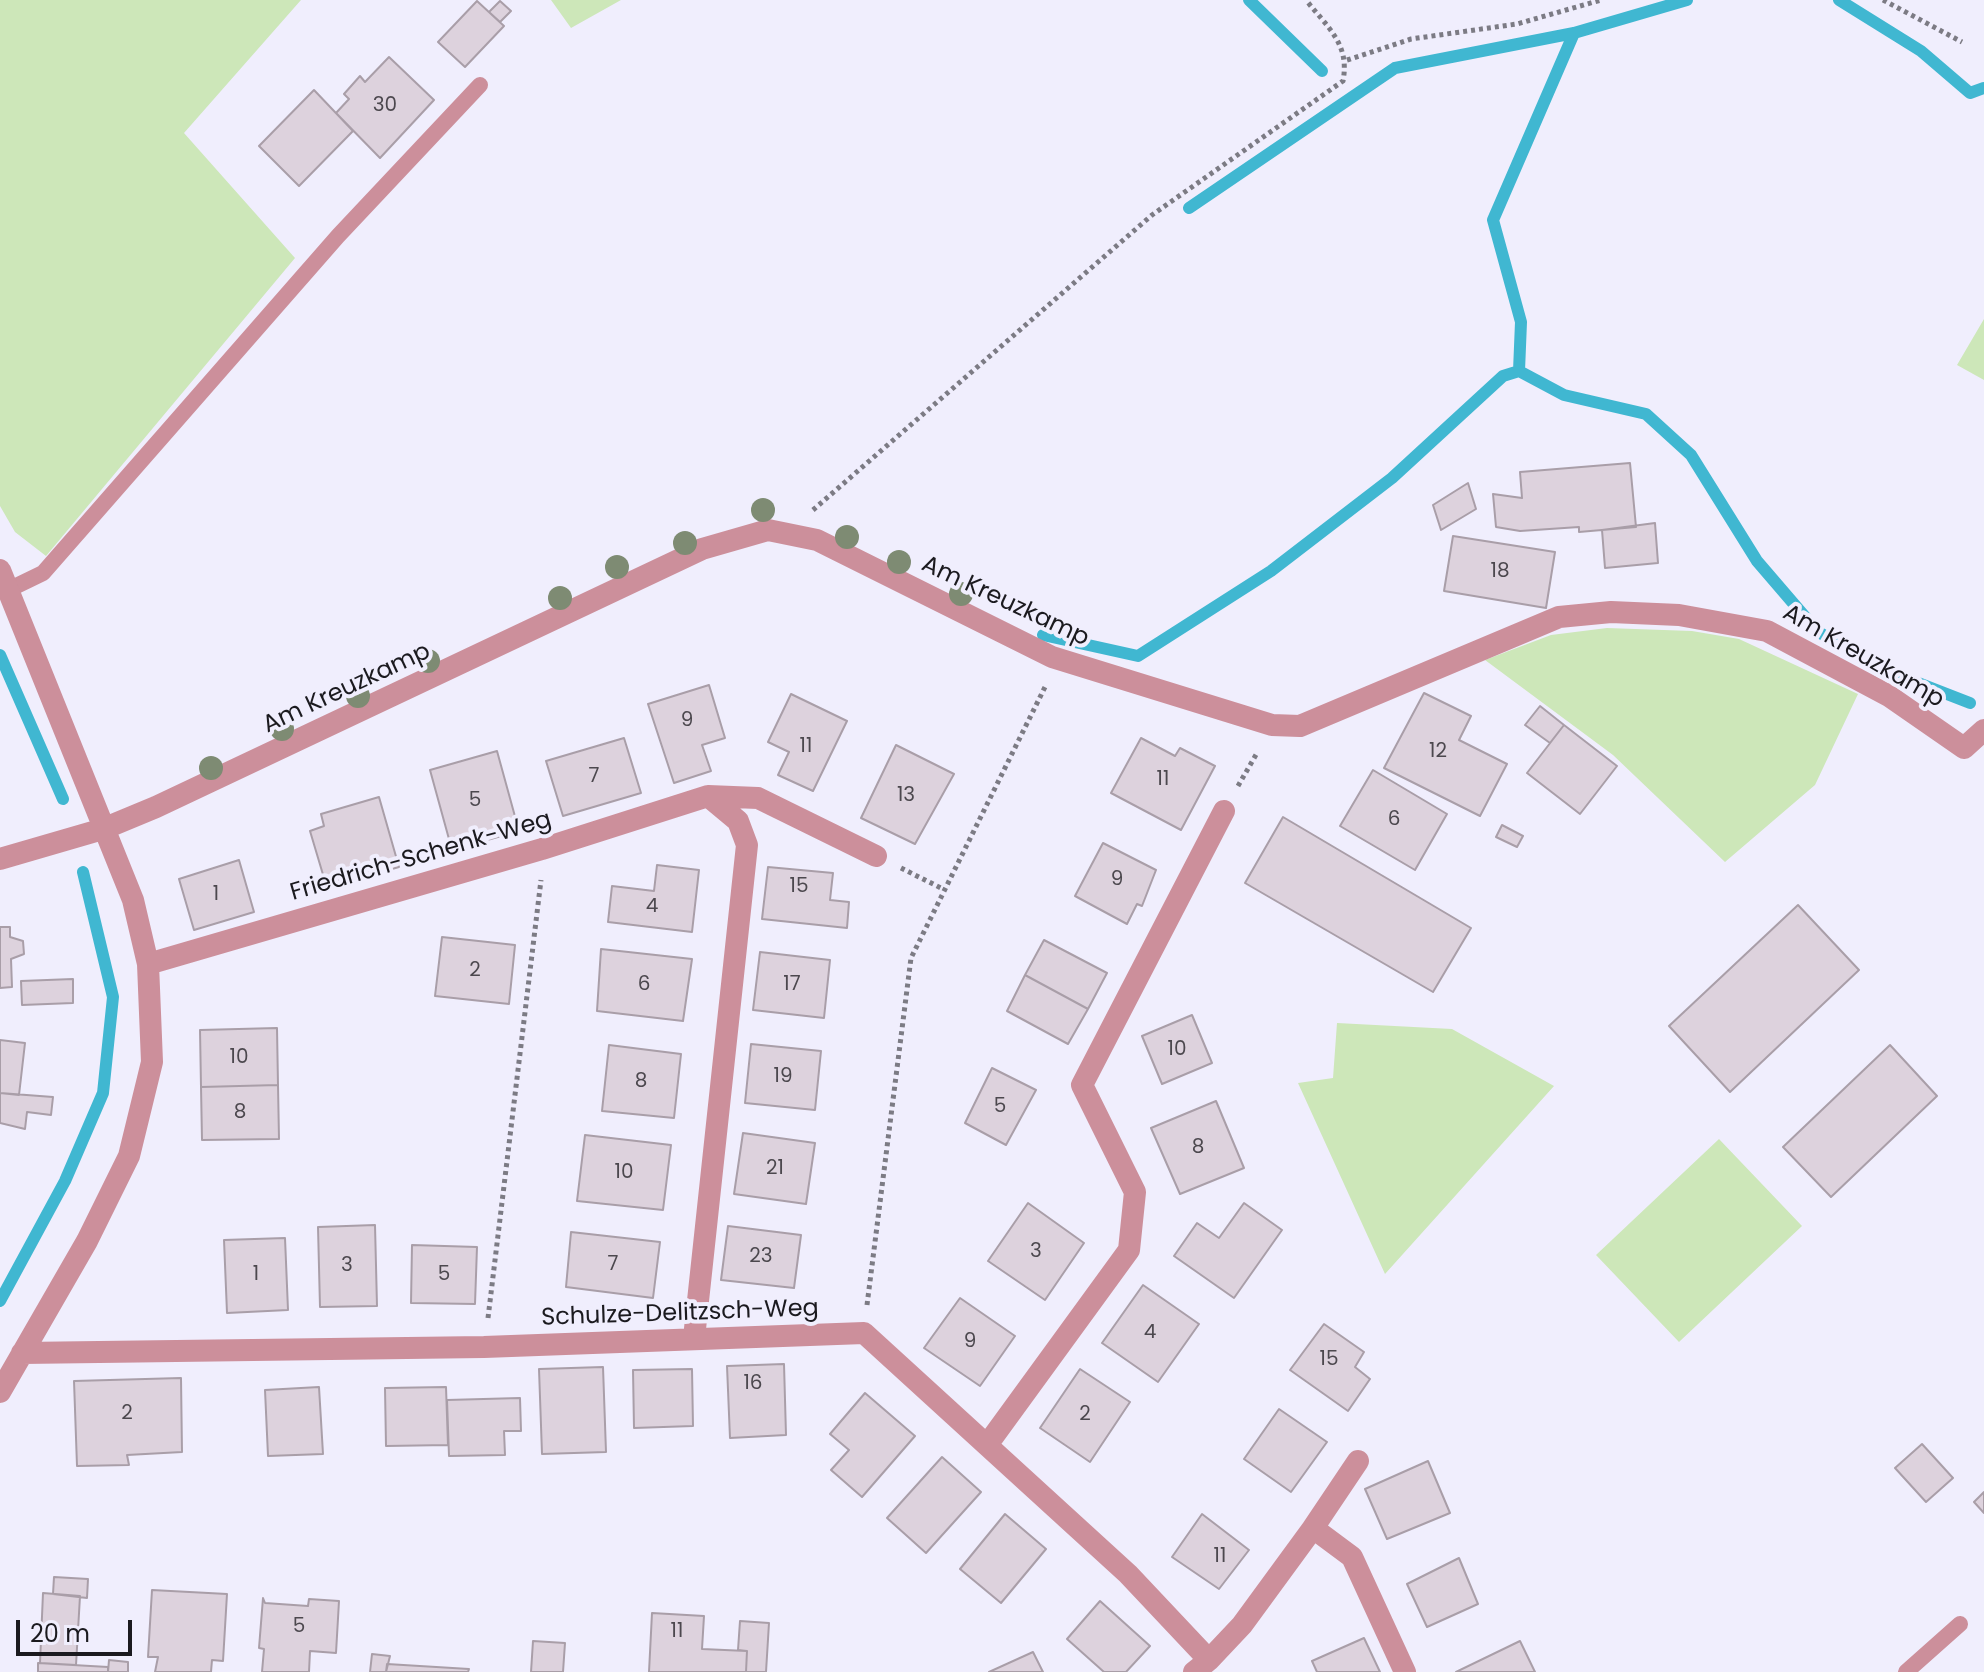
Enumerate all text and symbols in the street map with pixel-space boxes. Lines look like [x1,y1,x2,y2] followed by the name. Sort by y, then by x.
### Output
[373,94,397,118] house number: 30
[917,551,1093,653] street label: Am Kreuzkamp
[1490,560,1510,584] house number: 18
[1777,599,1949,715] street label: Am Kreuzkamp
[259,638,435,740] street label: Am Kreuzkamp
[681,709,693,733] house number: 9
[800,735,812,759] house number: 11
[1429,740,1447,764] house number: 12
[589,765,599,789] house number: 7
[1157,768,1169,792] house number: 11
[897,784,915,808] house number: 13
[469,789,481,813] house number: 5
[287,806,555,908] street label: Friedrich-Schenk-Weg
[1388,808,1400,832] house number: 6
[1111,868,1123,892] house number: 9
[790,875,808,899] house number: 15
[213,883,219,907] house number: 1
[646,895,658,919] house number: 4
[469,959,481,983] house number: 2
[638,973,650,997] house number: 6
[783,973,801,997] house number: 17
[1168,1038,1186,1062] house number: 10
[230,1046,248,1070] house number: 10
[774,1065,792,1089] house number: 19
[635,1070,647,1094] house number: 8
[994,1095,1006,1119] house number: 5
[234,1101,246,1125] house number: 8
[1192,1136,1204,1160] house number: 8
[766,1157,784,1181] house number: 21
[615,1161,633,1185] house number: 10
[1030,1240,1042,1264] house number: 3
[749,1245,773,1269] house number: 23
[608,1253,618,1277] house number: 7
[341,1254,353,1278] house number: 3
[253,1263,259,1287] house number: 1
[438,1263,450,1287] house number: 5
[541,1295,819,1333] street label: Schulze-Delitzsch-Weg
[1144,1321,1156,1345] house number: 4
[964,1330,976,1354] house number: 9
[1320,1348,1338,1372] house number: 15
[743,1372,763,1396] house number: 16
[121,1402,133,1426] house number: 2
[1079,1403,1091,1427] house number: 2
[1214,1545,1226,1569] house number: 11
[20,1604,136,1654] scale bar
[293,1615,305,1639] house number: 5
[30,1617,90,1650] text: 20 m
[671,1620,683,1644] house number: 11

